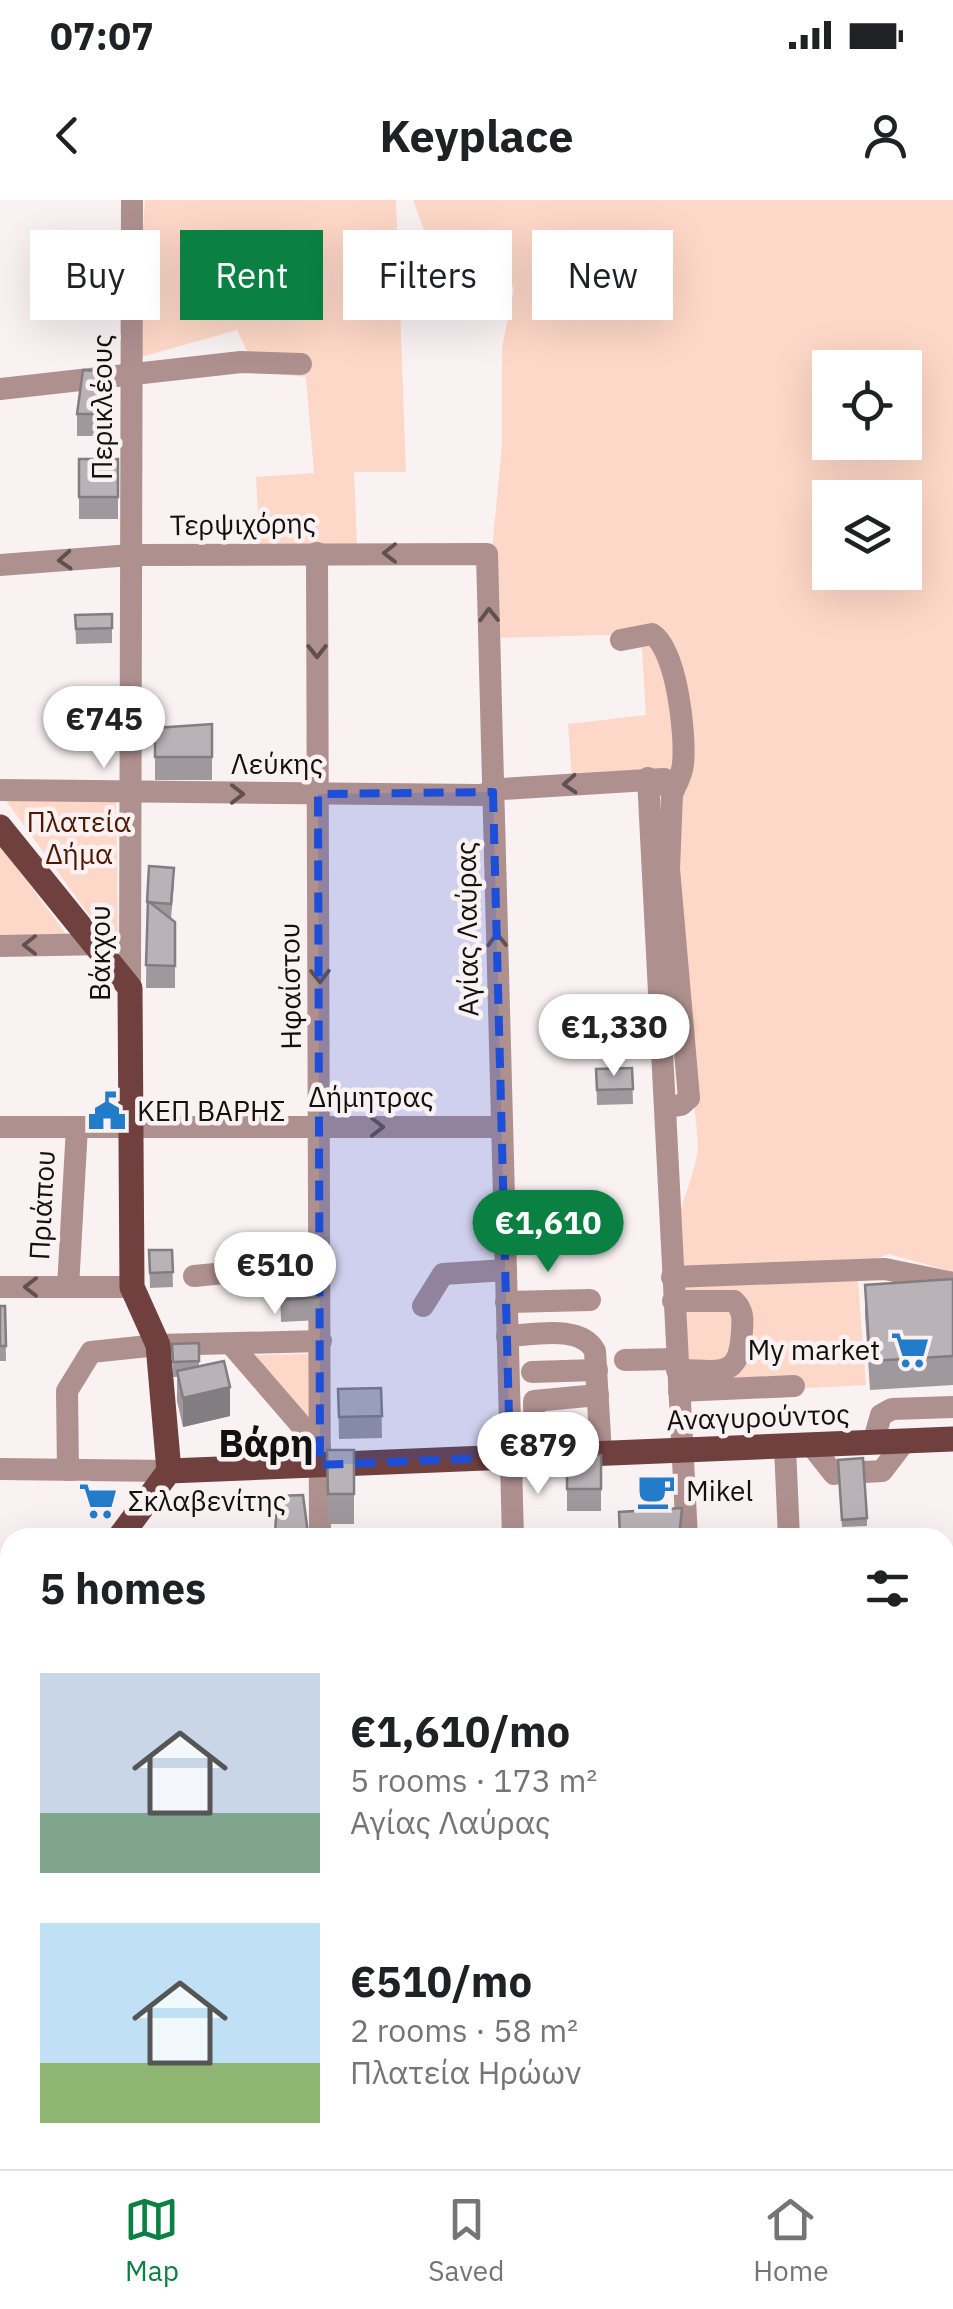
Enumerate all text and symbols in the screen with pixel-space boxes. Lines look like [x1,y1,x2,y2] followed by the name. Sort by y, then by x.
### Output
[50,11,154,60] text: 07:07
[379,106,574,164] text: Keyplace
[40,108,95,163] icon: back
[858,108,913,163] icon: person
[30,230,160,320] chip: Buy
[180,230,323,320] chip: Rent
[343,230,512,320] chip: Filters
[532,230,673,320] chip: New
[83,334,120,480] street label: Περικλέους
[812,350,922,590] map controls
[812,350,922,460] button: locate
[812,480,922,590] button: layers
[169,504,316,543] street label: Τερψιχόρης
[381,542,396,564] one-way arrow
[56,549,72,571] one-way arrow
[478,607,499,623] one-way arrow
[306,644,328,659] one-way arrow
[45,686,163,771] pin: €745
[65,697,143,739] text: €745
[231,745,323,782] street label: Λεύκης
[562,772,578,794] one-way arrow
[230,783,246,805] one-way arrow
[26,803,132,872] park label: Πλατεία Δήμα
[446,841,487,1017] street label: Αγίας Λαύρας
[81,905,118,1001] street label: Βάκχου
[270,922,309,1050] street label: Ηφαίστου
[486,932,508,948] one-way arrow
[21,934,36,956] one-way arrow
[309,968,331,984] one-way arrow
[533,994,695,1079] pin: €1,330
[561,1005,667,1047] text: €1,330
[308,1078,434,1115] street label: Δήμητρας
[86,1090,128,1132] public building icon: ΚΕΠ ΒΑΡΗΣ
[137,1092,286,1129] place label: ΚΕΠ ΒΑΡΗΣ
[370,1116,386,1138] one-way arrow
[20,1149,63,1261] street label: Πριάπου
[467,1190,629,1275] pin: €1,610
[495,1201,601,1243] text: €1,610
[216,1232,334,1317] pin: €510
[236,1243,314,1285] text: €510
[22,1276,38,1298] one-way arrow
[889,1329,931,1371] supermarket icon: My market
[748,1331,880,1368] place label: My market
[666,1395,850,1438] street label: Αναγυρούντος
[479,1412,597,1497] pin: €879
[218,1418,314,1467] district label: Βάρη
[499,1423,577,1465] text: €879
[635,1470,677,1512] cafe icon: Mikel
[686,1472,753,1509] place label: Mikel
[77,1480,119,1522] supermarket icon: Σκλαβενίτης
[128,1482,286,1519] place label: Σκλαβενίτης
[40,1561,206,1616] text: 5 homes
[860,1561,915,1616] icon: filters
[350,1704,570,1759] text: €1,610/mo
[120,1713,240,1833] icon: home
[350,1759,597,1801] text: 5 rooms · 173 m²
[350,1801,550,1843] text: Αγίας Λαύρας
[350,1954,532,2009] text: €510/mo
[120,1963,240,2083] icon: home
[350,2009,578,2051] text: 2 rooms · 58 m²
[350,2051,581,2093] text: Πλατεία Ηρώων
[124,2192,179,2289] tab: Map
[428,2192,504,2289] tab: Saved
[753,2192,829,2289] tab: Home

